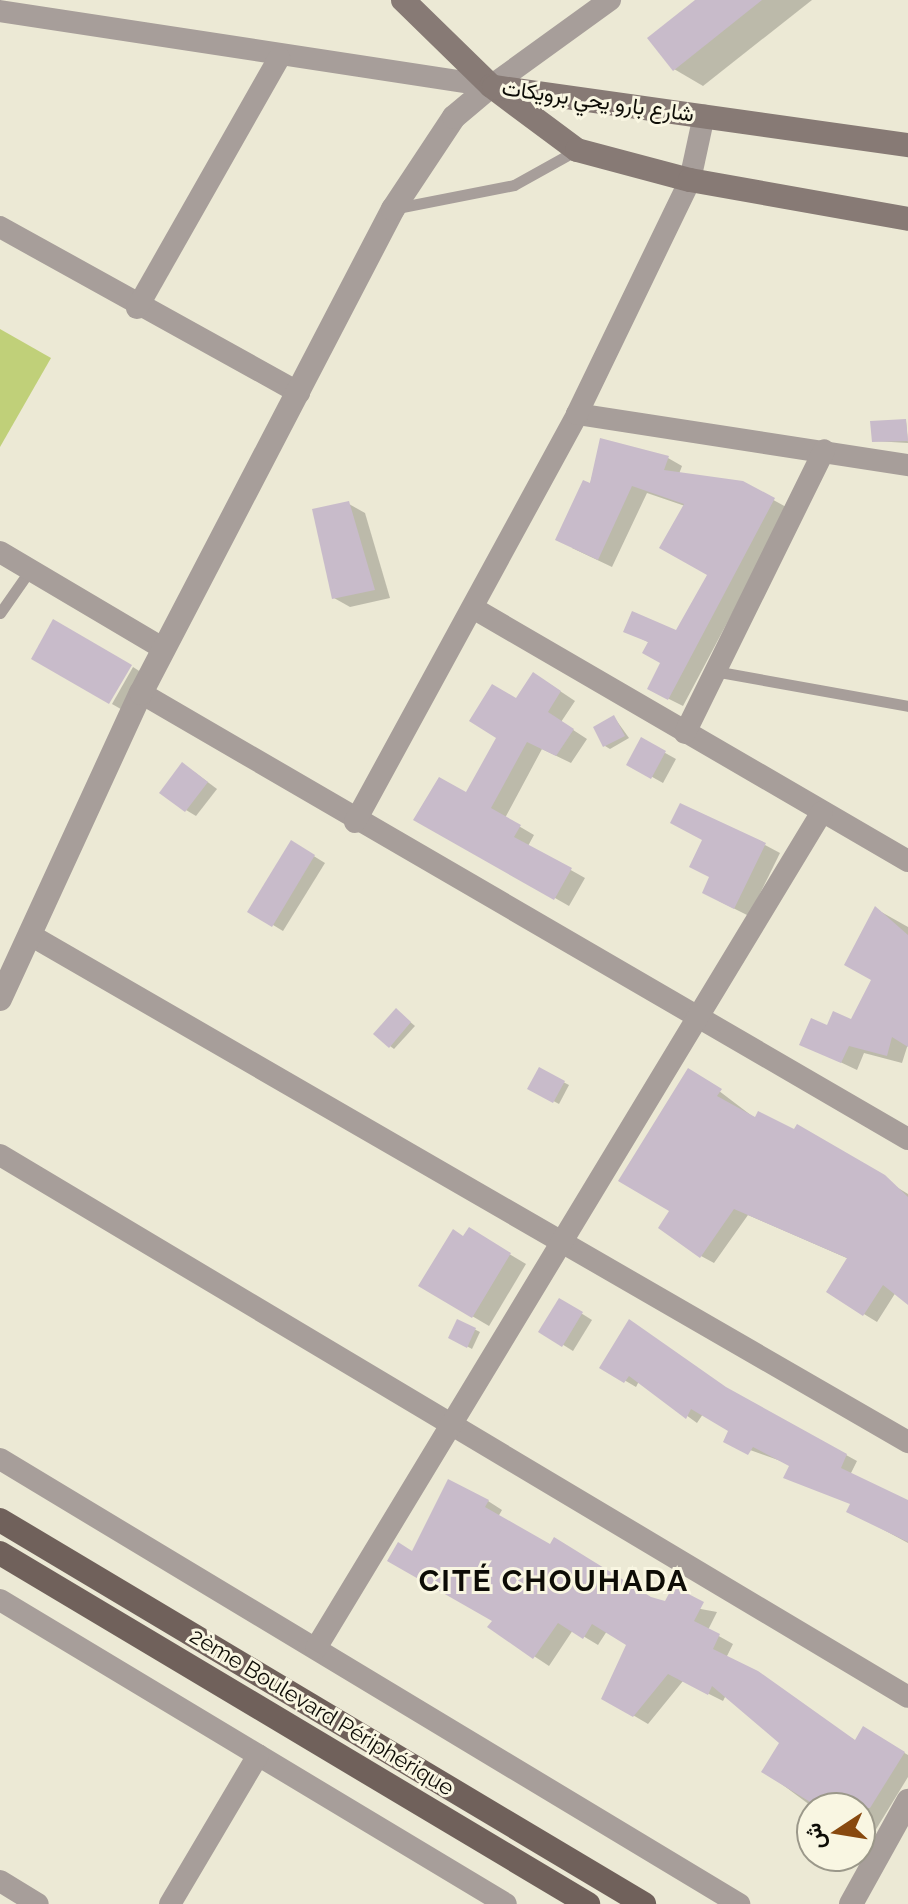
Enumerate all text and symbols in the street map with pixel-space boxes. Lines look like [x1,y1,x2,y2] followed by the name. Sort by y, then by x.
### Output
[500,74,696,128] street label: شارع بارو يحي برويكات
[419,1563,689,1599] district label: CITÉ CHOUHADA
[185,1623,459,1801] street label: 2ème Boulevard Périphérique
[796,1792,876,1872] north arrow
[799,1821,830,1852] text: ش

